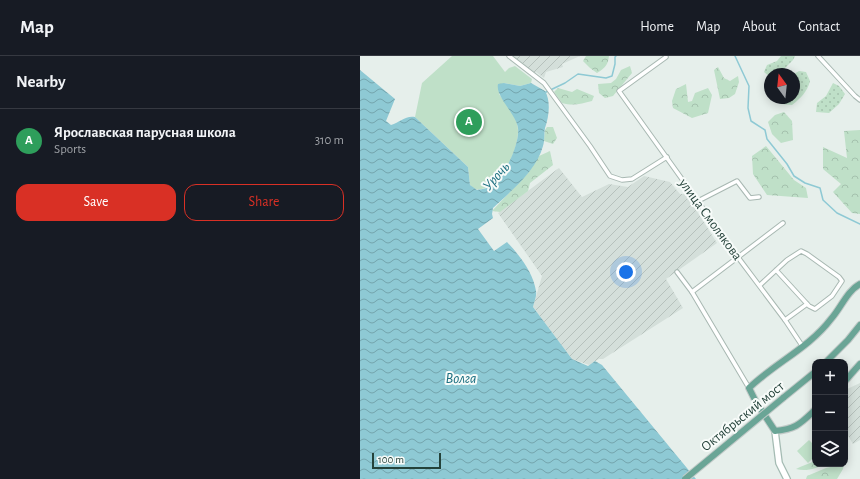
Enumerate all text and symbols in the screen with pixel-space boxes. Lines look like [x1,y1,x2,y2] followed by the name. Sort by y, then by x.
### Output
[20,18,54,37] text: Map
[640,20,674,34] text: Home
[696,20,720,34] text: Map
[742,20,776,34] text: About
[798,20,840,34] text: Contact
[764,68,800,104] north arrow
[16,73,66,90] text: Nearby
[456,107,482,137] pin: A
[54,125,236,140] text: Ярославская парусная школа
[25,134,33,147] text: A
[315,134,344,147] text: 310 m
[54,143,86,156] text: Sports
[480,159,513,193] water label: Урочь
[675,175,745,263] street label: улица Смолякова
[16,184,176,221] button: Save
[184,184,344,221] button: Share
[616,262,636,282] your location
[812,359,848,467] map controls
[812,359,848,395] button: +
[446,371,476,386] water label: Волга
[699,379,787,454] street label: Октябрьский мост
[812,395,848,431] button: −
[812,431,848,467] button: layers
[372,451,441,470] scale bar
[378,454,404,465] text: 100 m

